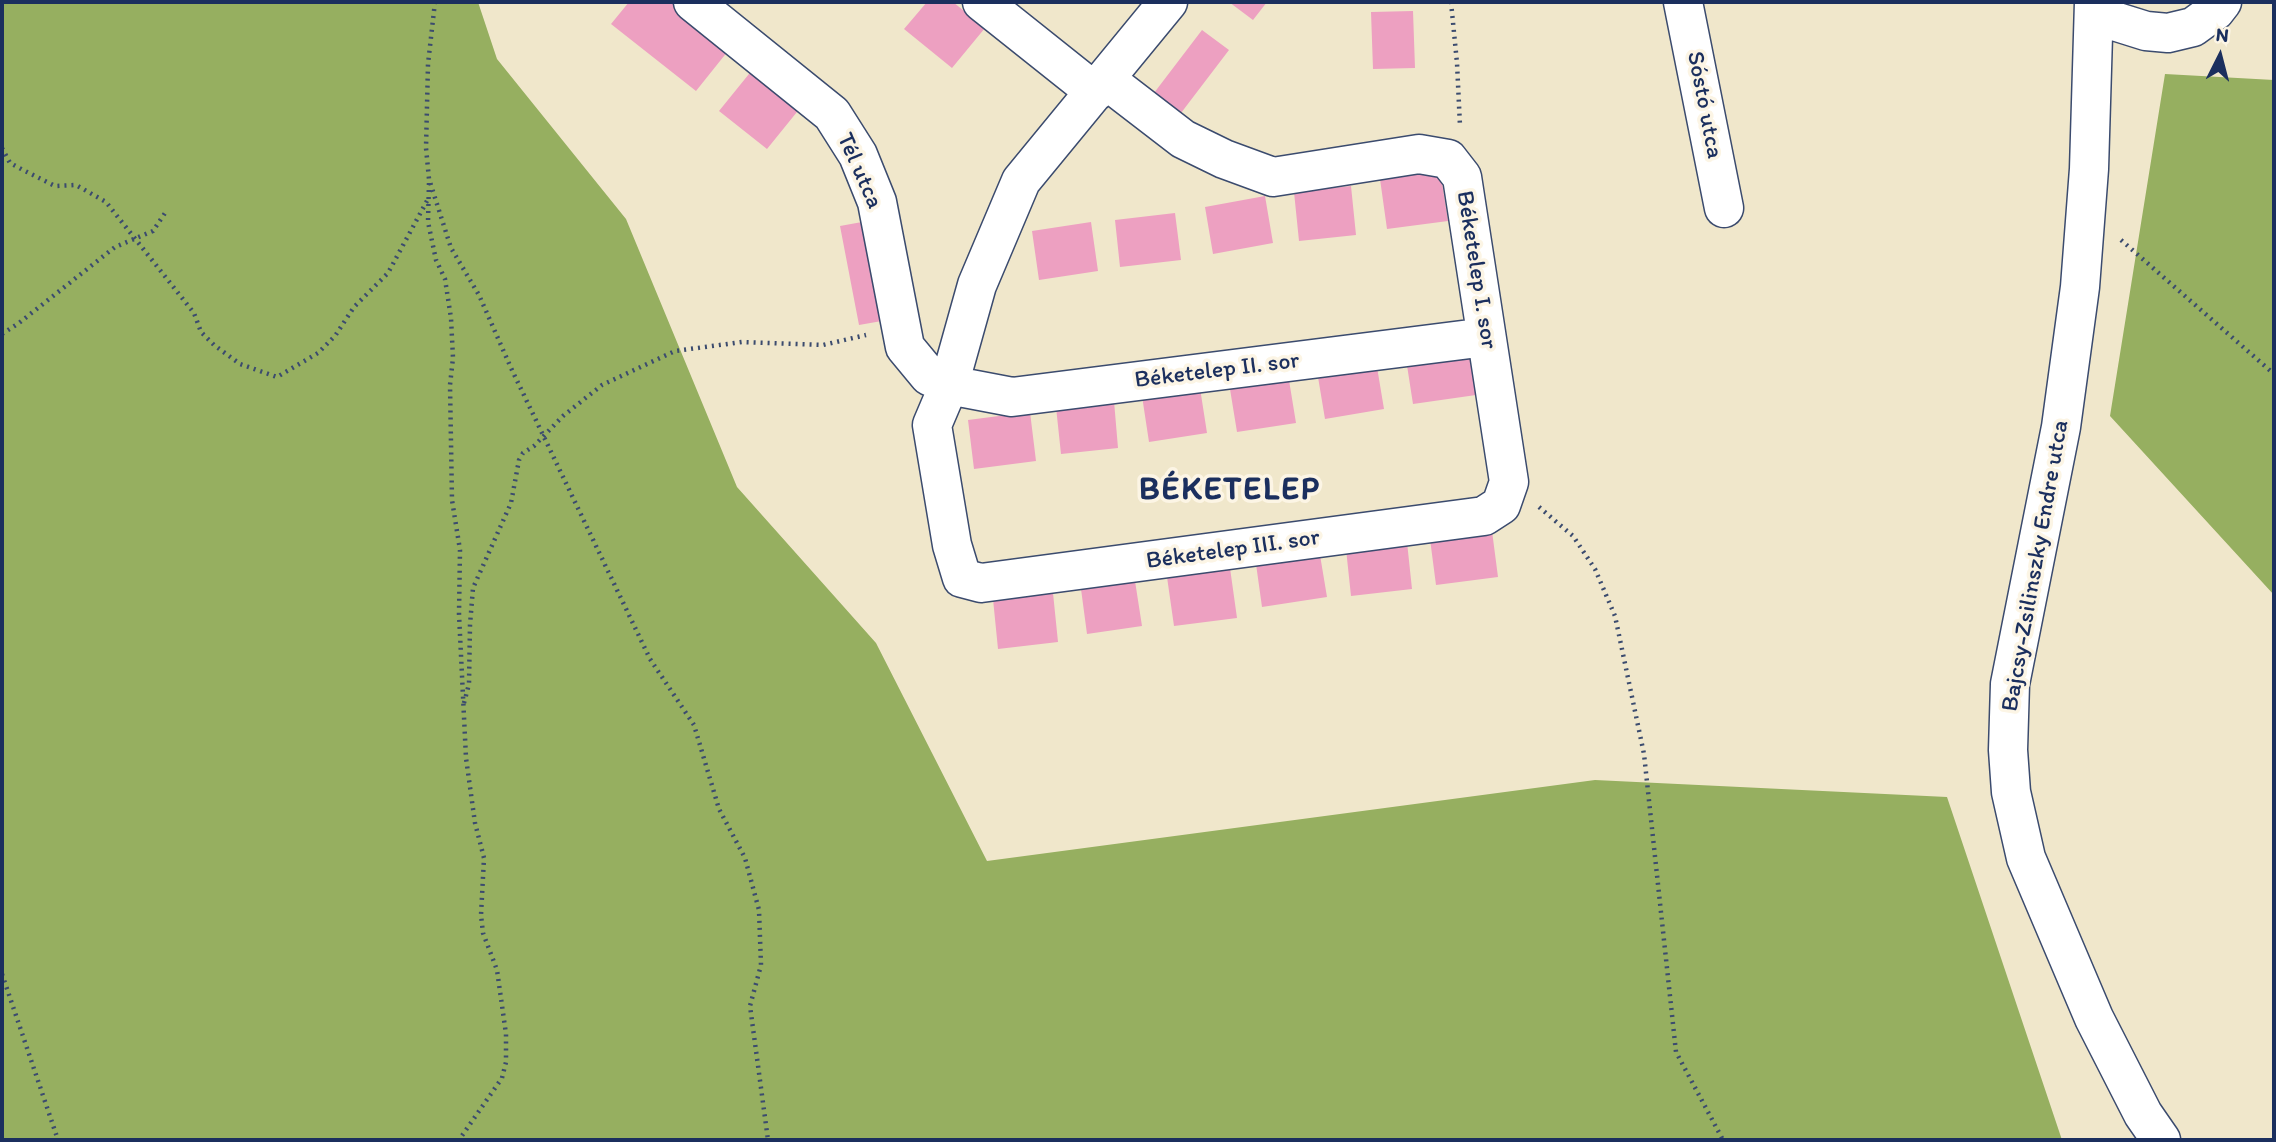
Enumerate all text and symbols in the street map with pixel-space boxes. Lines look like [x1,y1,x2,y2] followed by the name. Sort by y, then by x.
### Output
[2185,21,2255,91] north arrow
[2215,23,2230,47] text: N
[1680,49,1728,161] street label: Sóstó utca
[830,129,888,213] street label: Tél utca
[1449,189,1503,351] street label: Béketelep I. sor
[1133,347,1301,395] street label: Béketelep II. sor
[1996,418,2076,714] street label: Bajcsy-Zsilinszky Endre utca
[1140,472,1320,510] district label: BÉKETELEP
[1144,524,1322,576] street label: Béketelep III. sor

